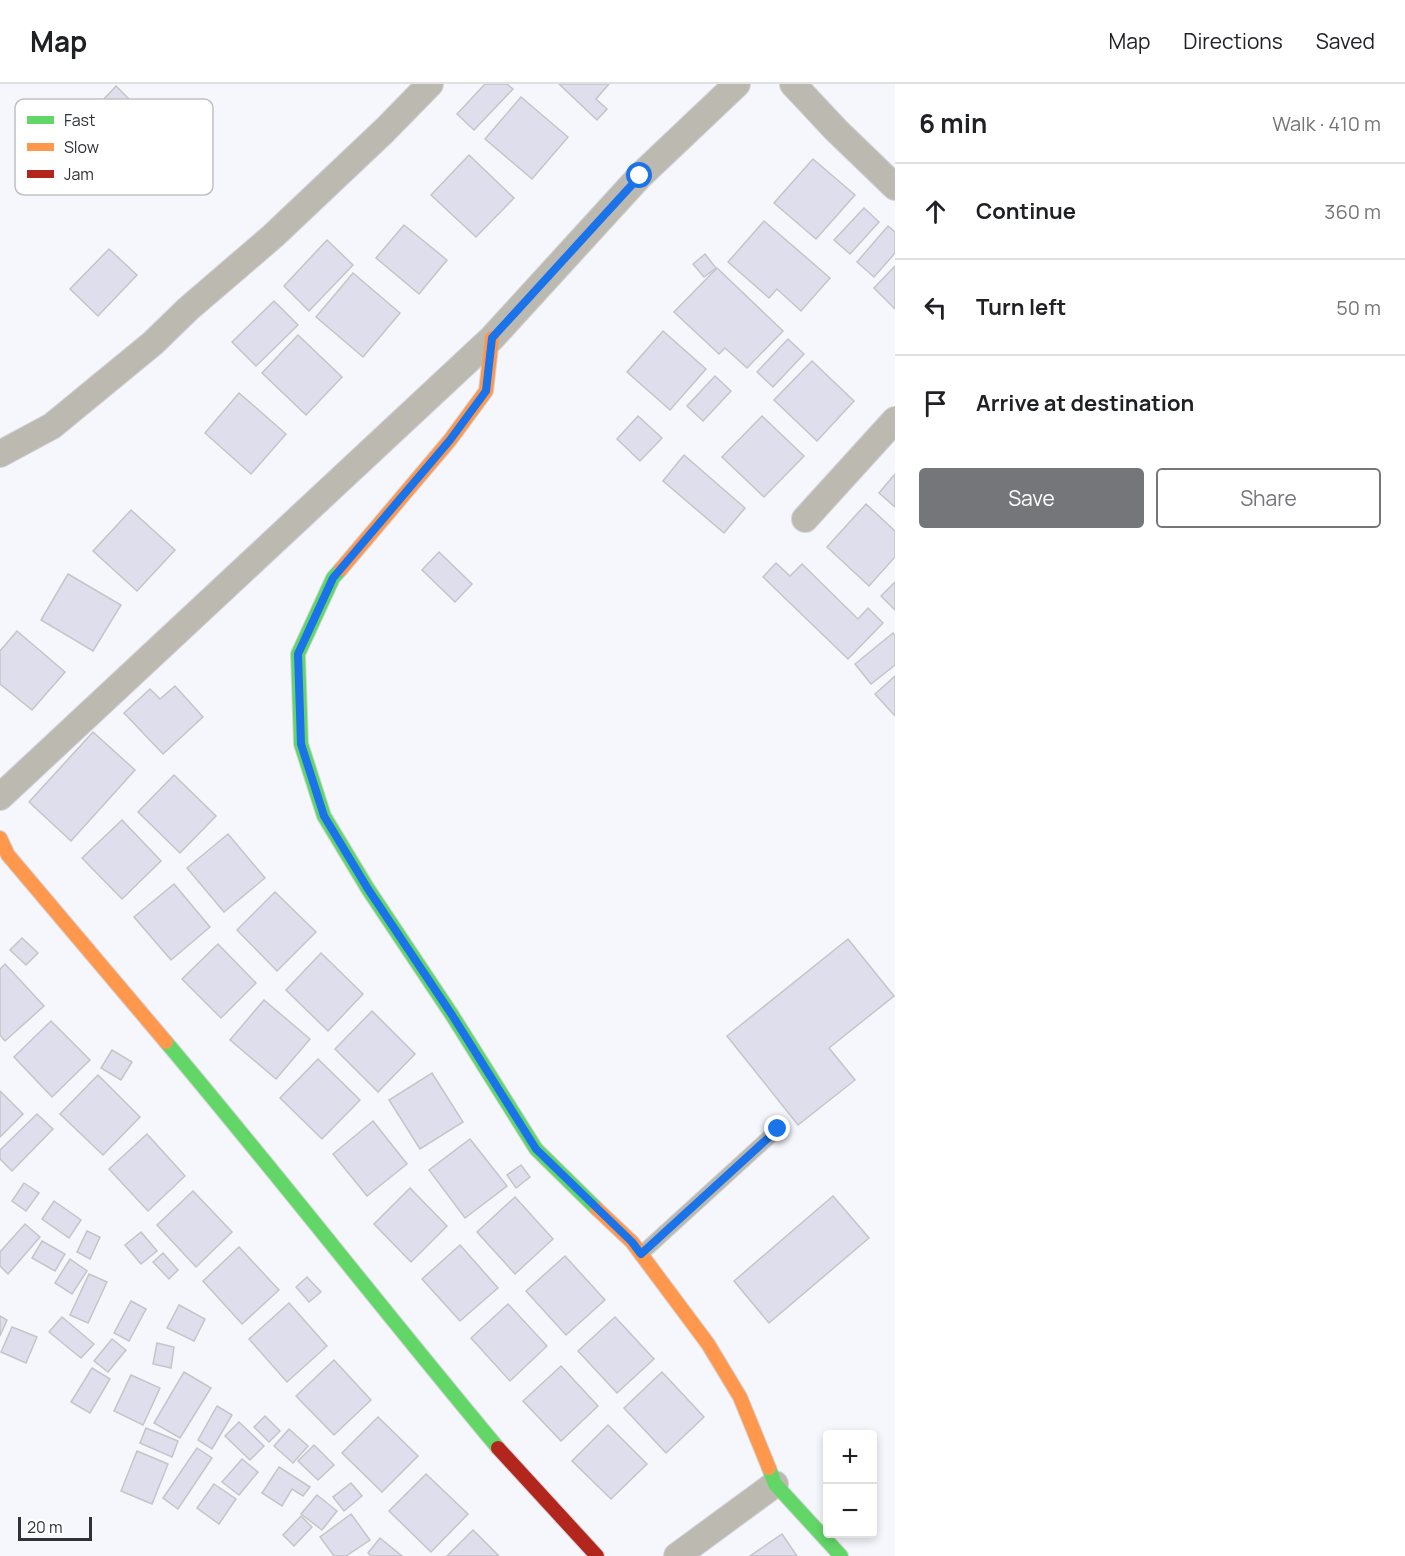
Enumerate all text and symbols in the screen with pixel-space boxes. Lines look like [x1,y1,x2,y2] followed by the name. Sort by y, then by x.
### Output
[30,22,87,60] text: Map
[1109,27,1150,55] text: Map
[1183,27,1283,55] text: Directions
[1316,27,1375,55] text: Saved
[15,99,213,195] legend
[919,105,987,141] text: 6 min
[64,109,95,131] text: Fast
[1272,110,1381,137] text: Walk · 410 m
[64,136,99,158] text: Slow
[626,162,652,188] route start
[64,163,94,185] text: Jam
[919,195,952,228] icon: ahead
[976,196,1076,226] text: Continue
[1324,198,1381,225] text: 360 m
[919,291,952,324] icon: left
[976,292,1066,322] text: Turn left
[1336,294,1381,321] text: 50 m
[919,387,952,420] icon: arrive
[976,388,1194,418] text: Arrive at destination
[919,468,1144,528] button: Save
[1156,468,1381,528] button: Share
[764,1115,790,1141] route end
[823,1430,877,1538] map controls
[823,1430,877,1484] button: +
[823,1484,877,1538] button: −
[18,1514,92,1542] scale bar
[27,1516,63,1538] text: 20 m

